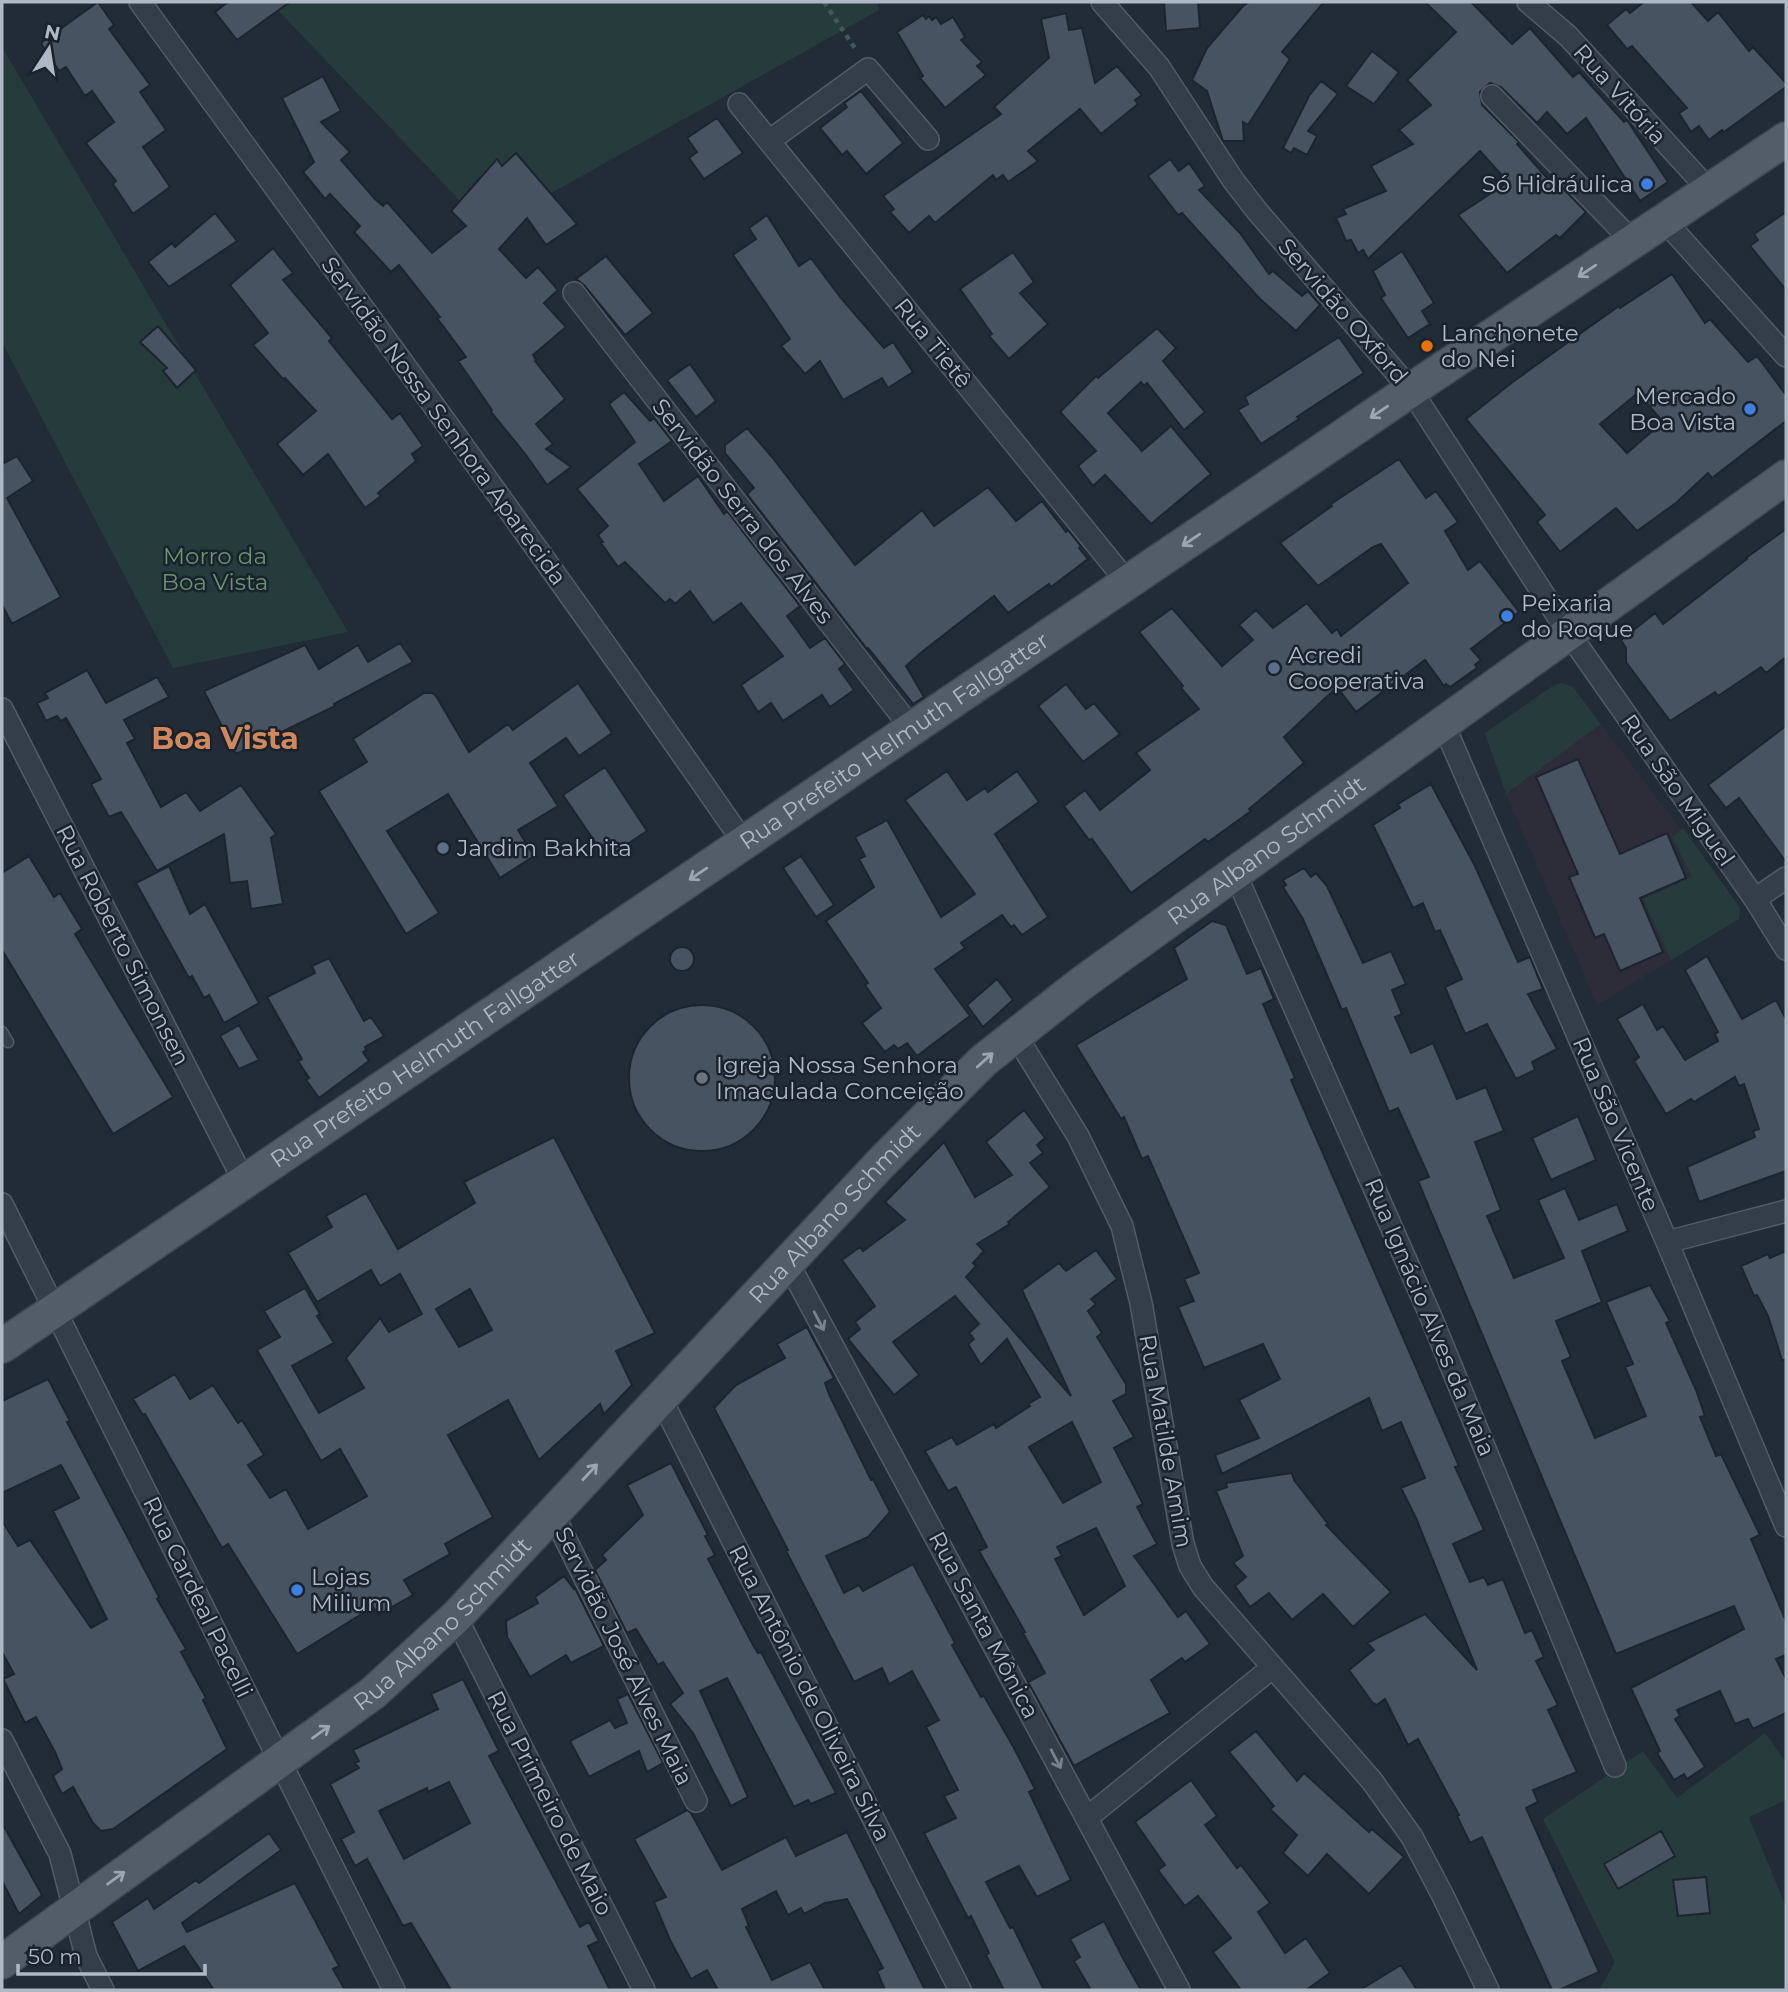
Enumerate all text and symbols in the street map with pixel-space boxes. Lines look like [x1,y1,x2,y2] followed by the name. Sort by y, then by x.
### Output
[14,14,84,84] north arrow
[43,20,62,46] text: N
[1568,38,1672,150] street label: Rua Vitória
[1482,170,1633,198] place label: Só Hidráulica
[1639,176,1655,192] marker: Só Hidráulica
[1272,232,1414,390] street label: Servidão Oxford
[315,251,573,591] street label: Servidão Nossa Senhora Aparecida
[1578,265,1598,279] one-way arrow
[888,292,978,394] street label: Rua Tietê
[1441,319,1579,373] place label: Lanchonete do Nei
[1419,338,1435,354] marker: Lanchonete do Nei
[1629,382,1736,436] place label: Mercado Boa Vista
[646,393,840,629] street label: Servidão Serra dos Alves
[1742,401,1758,417] marker: Mercado Boa Vista
[1369,405,1389,419] one-way arrow
[1181,533,1201,547] one-way arrow
[162,542,268,596] park label: Morro da Boa Vista
[1521,589,1633,643] place label: Peixaria do Roque
[1499,608,1515,624] marker: Peixaria do Roque
[734,626,1054,855] street label: Rua Prefeito Helmuth Fallgatter
[1288,641,1425,695] place label: Acredi Cooperativa
[1266,660,1282,676] marker: Acredi Cooperativa
[1615,709,1741,871] street label: Rua São Miguel
[151,720,299,757] district label: Boa Vista
[1162,770,1371,931] street label: Rua Albano Schmidt
[50,820,196,1070] street label: Rua Roberto Simonsen
[456,834,632,862] place label: Jardim Bakhita
[435,840,451,856] marker: Jardim Bakhita
[689,867,708,881] one-way arrow
[265,944,585,1174] street label: Rua Prefeito Helmuth Fallgatter
[1567,1033,1665,1215] street label: Rua São Vicente
[716,1051,964,1105] place label: Igreja Nossa Senhora Imaculada Conceição
[976,1052,993,1069] one-way arrow
[694,1070,710,1086] marker: Igreja Nossa Senhora Imaculada Conceição
[743,1118,926,1309] street label: Rua Albano Schmidt
[1359,1174,1501,1460] street label: Rua Ignácio Alves da Maia
[813,1311,827,1331] one-way arrow
[1133,1332,1199,1550] street label: Rua Matilde Amim
[582,1463,598,1481] one-way arrow
[137,1492,259,1702] street label: Rua Cardeal Pacelli
[549,1522,699,1790] street label: Servidão José Alves Maia
[923,1527,1045,1723] street label: Rua Santa Mônica
[348,1532,537,1717] street label: Rua Albano Schmidt
[723,1540,897,1846] street label: Rua Antônio de Oliveira Silva
[311,1563,391,1617] place label: Lojas Milium
[289,1582,305,1598] marker: Lojas Milium
[481,1686,619,1920] street label: Rua Primeiro de Maio
[311,1724,330,1739] one-way arrow
[1049,1748,1063,1768] one-way arrow
[106,1871,125,1885] one-way arrow
[18,1932,205,1976] scale bar
[28,1944,82,1969] text: 50 m

